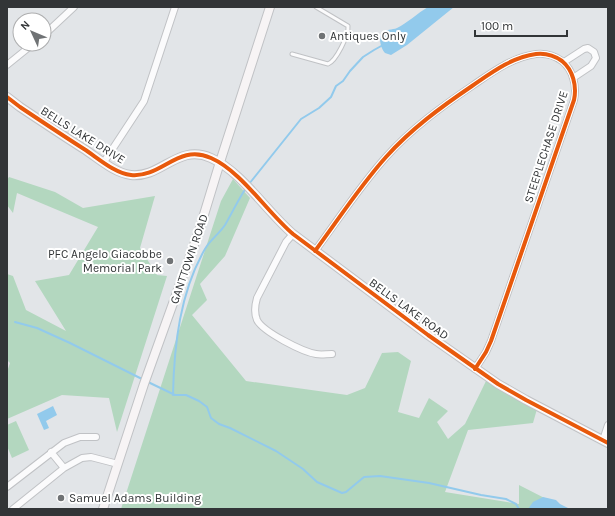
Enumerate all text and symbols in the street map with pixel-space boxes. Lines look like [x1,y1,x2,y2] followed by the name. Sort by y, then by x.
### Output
[12,12,52,52] north arrow
[475,12,567,38] scale bar
[18,18,33,33] text: N
[481,19,513,33] text: 100 m
[330,29,406,43] place label: Antiques Only
[317,31,327,41] marker: Antiques Only
[521,89,571,205] street label: STEEPLECHASE DRIVE
[38,103,128,167] street label: BELLS LAKE DRIVE
[167,212,211,306] street label: GANTTOWN ROAD
[48,247,162,275] place label: PFC Angelo Giacobbe Memorial Park
[165,256,175,266] marker: PFC Angelo Giacobbe Memorial Park
[367,275,452,343] street label: BELLS LAKE ROAD
[69,491,201,505] place label: Samuel Adams Building
[56,493,66,503] marker: Samuel Adams Building

